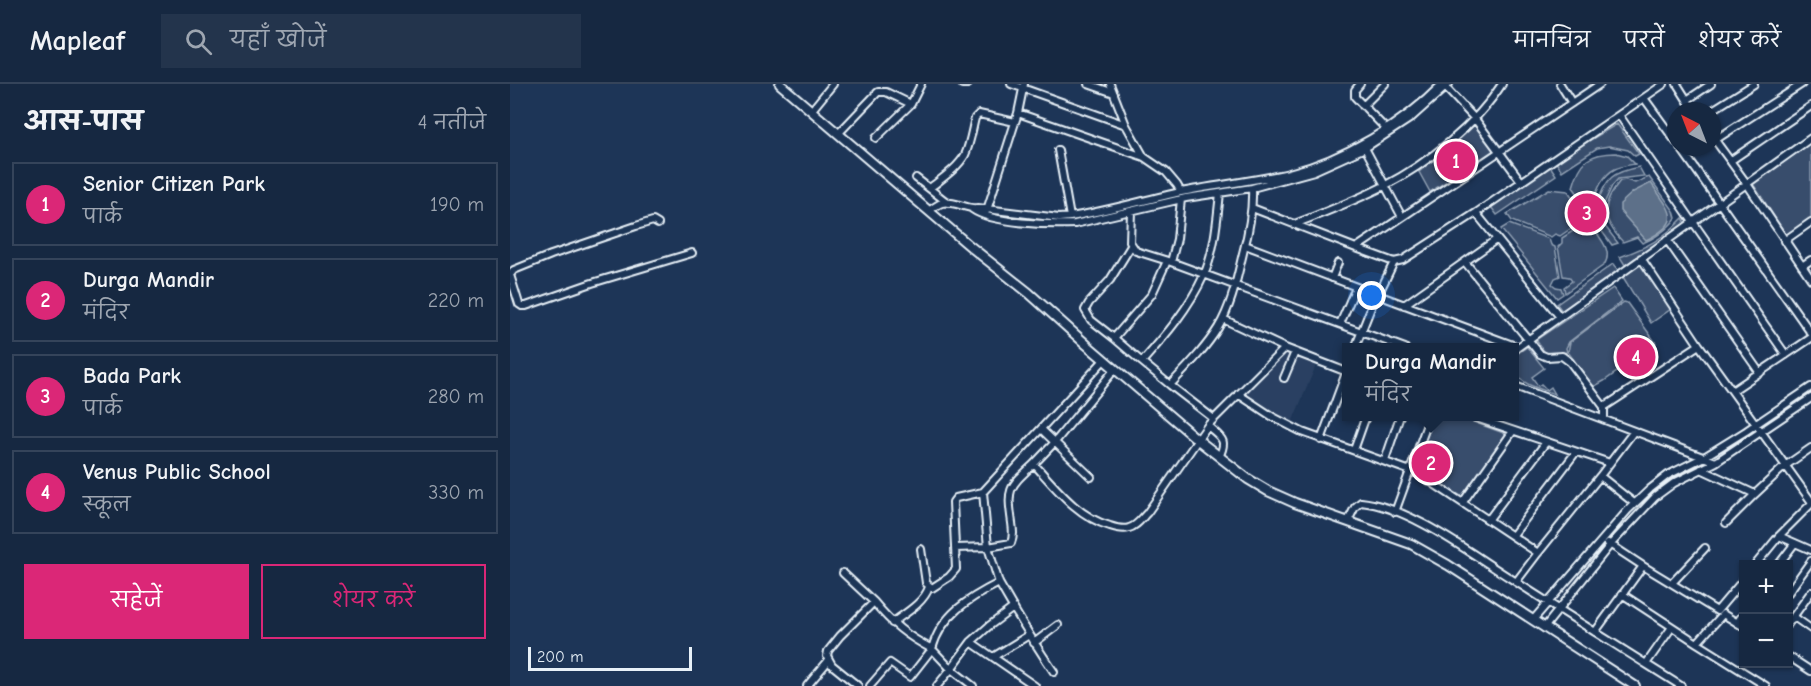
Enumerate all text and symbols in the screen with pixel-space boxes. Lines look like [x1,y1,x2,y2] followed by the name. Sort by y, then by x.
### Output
[161,14,581,68] search box
[30,25,125,57] text: Mapleaf
[182,25,215,58] icon: search
[230,27,326,53] text: यहाँ खोजें
[1513,28,1590,52] text: मानचित्र
[1623,28,1665,52] text: परतें
[1698,28,1781,52] text: शेयर करें
[1667,102,1721,156] north arrow
[24,107,143,137] text: आस-पास
[418,111,486,134] text: 4 नतीजे
[1436,138,1476,184] pin: 1
[83,171,265,197] text: Senior Citizen Park
[1568,190,1606,236] pin: 3
[42,193,49,216] text: 1
[430,193,484,216] text: 190 m
[83,205,122,228] text: पार्क
[83,267,214,293] text: Durga Mandir
[1357,281,1386,310] your location
[41,289,50,312] text: 2
[428,289,484,312] text: 220 m
[83,301,129,324] text: मंदिर
[1616,334,1656,380] pin: 4
[1342,343,1519,421] popup
[1365,349,1496,375] text: Durga Mandir
[83,363,181,389] text: Bada Park
[1365,383,1411,406] text: मंदिर
[41,385,50,408] text: 3
[428,385,484,408] text: 280 m
[83,397,122,420] text: पार्क
[1412,440,1450,485] pin: 2
[83,459,271,485] text: Venus Public School
[41,481,50,504] text: 4
[428,481,484,504] text: 330 m
[83,493,131,516] text: स्कूल
[1739,560,1793,668] map controls
[1739,560,1793,614] button: +
[24,564,249,639] button: सहेजें
[261,564,486,639] button: शेयर करें
[1739,614,1793,668] button: −
[528,644,692,672] scale bar
[537,648,583,666] text: 200 m

